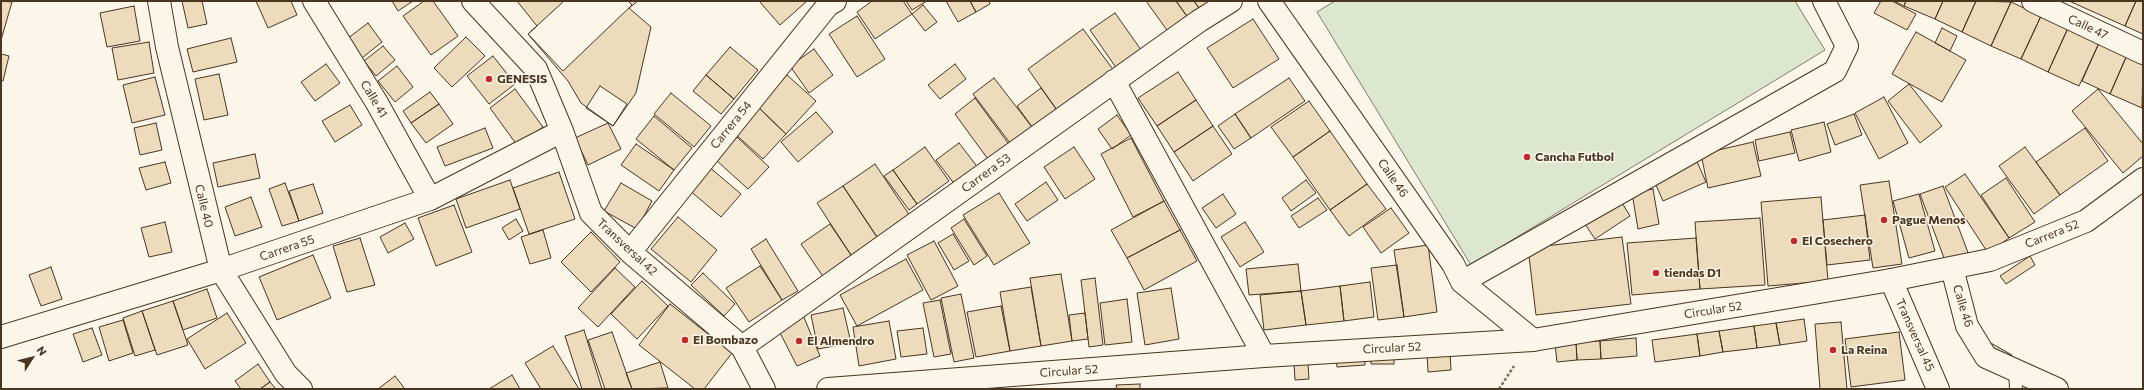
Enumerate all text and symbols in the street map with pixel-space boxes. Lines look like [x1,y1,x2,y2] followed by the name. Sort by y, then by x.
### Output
[2066,11,2110,43] street label: Calle 47
[497,72,547,86] place label: GENESIS
[484,74,494,84] marker: GENESIS
[357,78,391,120] street label: Calle 41
[707,98,755,152] street label: Carrera 54
[959,150,1013,196] street label: Carrera 53
[1535,150,1614,164] place label: Cancha Futbol
[1522,152,1532,162] marker: Cancha Futbol
[1375,156,1411,200] street label: Calle 46
[192,183,216,229] street label: Calle 40
[1892,213,1966,227] place label: Pague Menos
[594,215,660,279] street label: Transversal 42
[1879,215,1889,225] marker: Pague Menos
[2023,217,2081,251] street label: Carrera 52
[258,232,316,264] street label: Carrera 55
[1802,234,1873,248] place label: El Cosechero
[1789,236,1799,246] marker: El Cosechero
[1664,266,1721,280] place label: tiendas D1
[1651,268,1661,278] marker: tiendas D1
[1950,283,1976,329] street label: Calle 46
[1893,296,1937,374] street label: Transversal 45
[1683,298,1743,322] street label: Circular 52
[693,333,758,347] place label: El Bombazo
[807,334,874,348] place label: El Almendro
[680,335,690,345] marker: El Bombazo
[794,336,804,346] marker: El Almendro
[12,338,52,378] north arrow
[1362,339,1422,357] street label: Circular 52
[34,343,50,358] text: N
[1841,343,1887,357] place label: La Reina
[1828,345,1838,355] marker: La Reina
[1039,362,1099,380] street label: Circular 52

